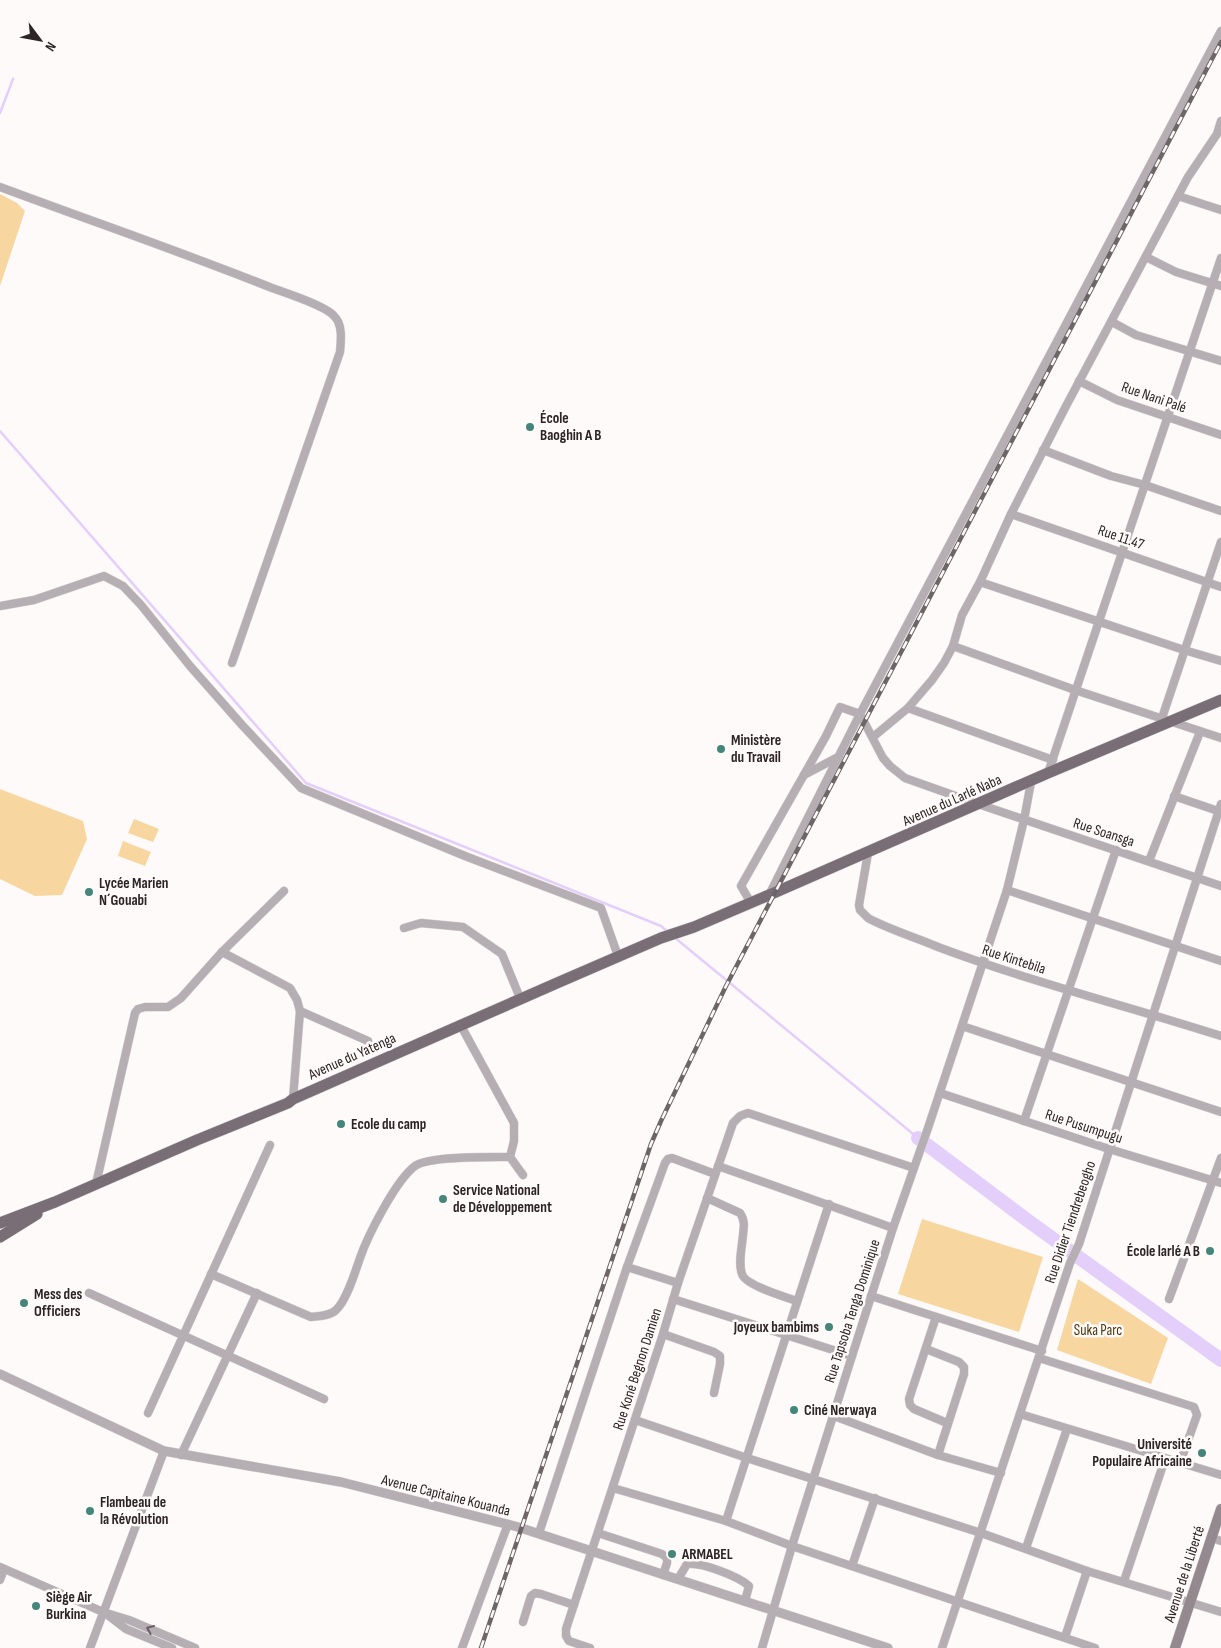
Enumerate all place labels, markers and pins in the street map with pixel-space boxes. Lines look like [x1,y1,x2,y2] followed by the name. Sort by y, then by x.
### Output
[540,409,602,445] place label: École Baoghin A B
[524,421,536,433] marker: École Baoghin A B
[731,731,781,767] place label: Ministère du Travail
[715,743,727,755] marker: Ministère du Travail
[99,874,168,910] place label: Lycée Marien N´Gouabi
[83,886,95,898] marker: Lycée Marien N´Gouabi
[351,1115,426,1134] place label: Ecole du camp
[335,1118,347,1130] marker: Ecole du camp
[453,1181,552,1217] place label: Service National de Développement
[437,1193,449,1205] marker: Service National de Développement
[1127,1242,1200,1261] place label: École larlé A B
[1204,1245,1216,1257] marker: École larlé A B
[34,1285,83,1321] place label: Mess des Officiers
[18,1297,30,1309] marker: Mess des Officiers
[733,1318,819,1337] place label: Joyeux bambims
[823,1321,835,1333] marker: Joyeux bambims
[804,1401,877,1420] place label: Ciné Nerwaya
[788,1404,800,1416] marker: Ciné Nerwaya
[1092,1435,1192,1471] place label: Université Populaire Africaine
[1196,1447,1208,1459] marker: Université Populaire Africaine
[100,1493,169,1529] place label: Flambeau de la Révolution
[84,1505,96,1517] marker: Flambeau de la Révolution
[681,1545,733,1564] place label: ARMABEL
[666,1548,678,1560] marker: ARMABEL
[46,1588,92,1624] place label: Siège Air Burkina
[30,1600,42,1612] marker: Siège Air Burkina

